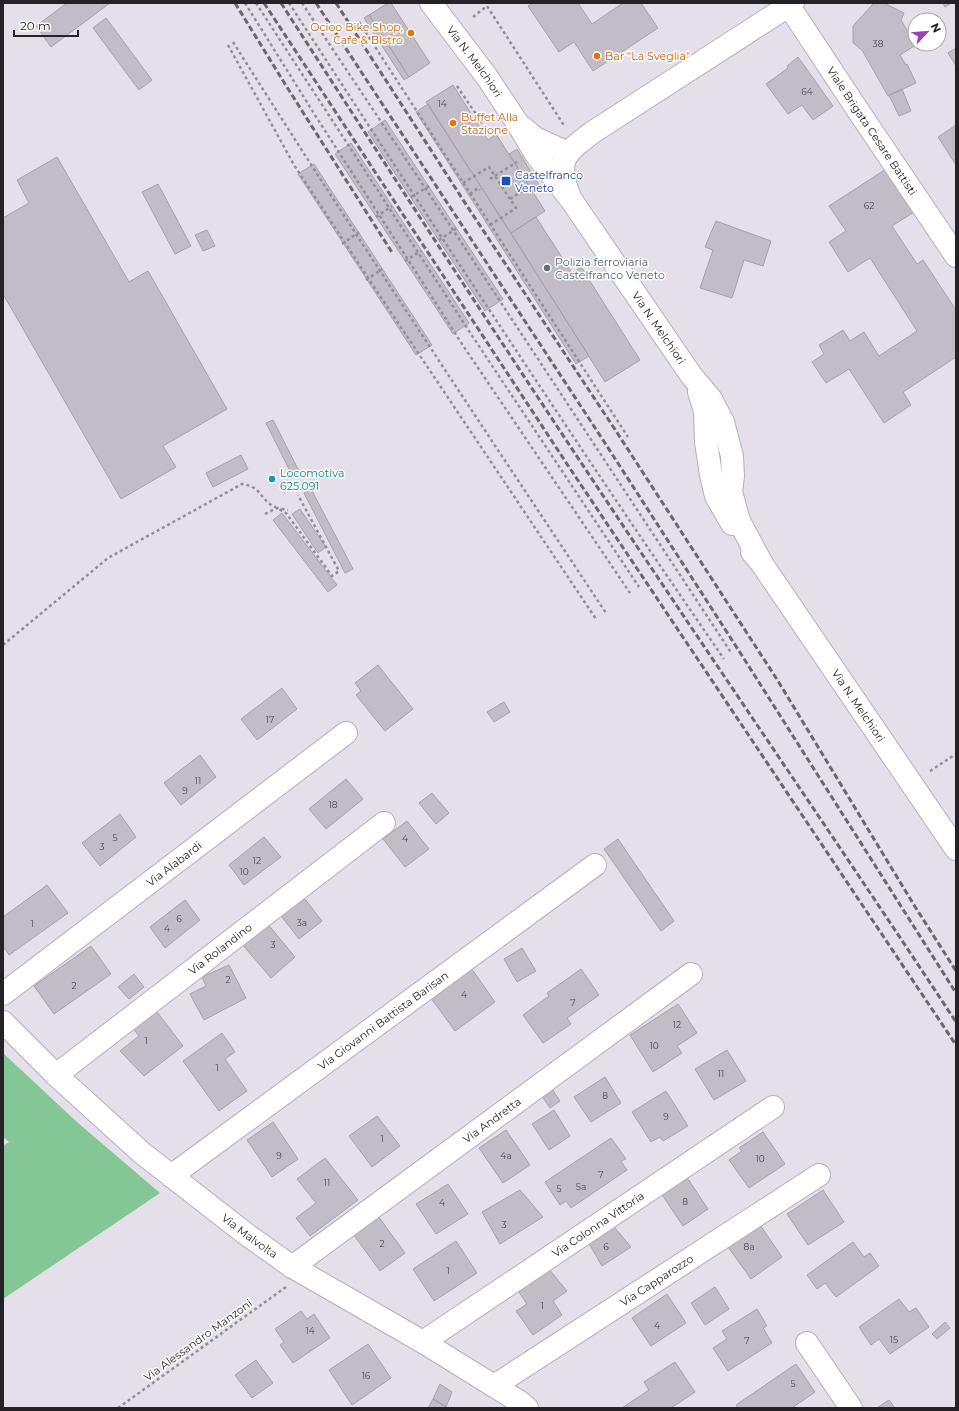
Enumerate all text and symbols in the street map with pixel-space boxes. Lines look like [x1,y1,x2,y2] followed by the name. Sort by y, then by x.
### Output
[14,12,78,38] scale bar
[907,12,947,52] north arrow
[20,18,51,33] text: 20 m
[310,20,403,47] place label: Ocioo Bike Shop, Cafe & Bistro
[928,21,944,35] text: N
[444,23,505,100] street label: Via N. Melchiori
[406,28,416,38] marker: Ocioo Bike Shop, Cafe & Bistro
[873,38,884,49] house number: 38
[605,49,690,63] place label: Bar "La Sveglia"
[592,51,602,61] marker: Bar "La Sveglia"
[824,64,920,198] street label: Viale Brigata Cesare Battisti
[801,86,813,97] house number: 64
[437,98,447,109] house number: 14
[461,110,518,137] place label: Buffet Alla Stazione
[448,118,458,128] marker: Buffet Alla Stazione
[515,168,583,195] place label: Castelfranco Veneto
[500,175,512,187] marker: Castelfranco Veneto
[864,200,874,211] house number: 62
[555,255,665,282] place label: Polizia ferroviaria Castelfranco Veneto
[542,263,552,273] marker: Polizia ferroviaria Castelfranco Veneto
[629,289,689,367] street label: Via N. Melchiori
[280,466,345,493] place label: Locomotiva 625.091
[267,474,277,484] marker: Locomotiva 625.091
[829,667,888,745] street label: Via N. Melchiori
[266,714,274,725] house number: 17
[195,775,201,786] house number: 11
[182,785,188,796] house number: 9
[329,799,338,810] house number: 18
[112,832,118,843] house number: 5
[402,833,408,844] house number: 4
[144,838,205,889] street label: Via Alabardi
[99,841,105,852] house number: 3
[253,855,261,866] house number: 12
[239,866,249,877] house number: 10
[176,913,182,924] house number: 6
[297,917,307,928] house number: 3a
[30,918,34,929] house number: 1
[186,920,255,978] street label: Via Rolandino
[164,923,170,934] house number: 4
[270,939,276,950] house number: 3
[315,968,451,1073] street label: Via Giovanni Battista Barisan
[225,974,231,985] house number: 2
[71,980,77,991] house number: 2
[461,989,467,1000] house number: 4
[570,997,576,1008] house number: 7
[673,1019,681,1030] house number: 12
[144,1035,148,1046] house number: 1
[649,1040,659,1051] house number: 10
[215,1062,219,1073] house number: 1
[718,1068,724,1079] house number: 11
[602,1090,608,1101] house number: 8
[460,1094,524,1146] street label: Via Andretta
[663,1111,669,1122] house number: 9
[380,1133,384,1144] house number: 1
[276,1150,282,1161] house number: 9
[500,1150,512,1161] house number: 4a
[755,1153,765,1164] house number: 10
[598,1169,604,1180] house number: 7
[324,1177,330,1188] house number: 11
[576,1181,586,1192] house number: 5a
[556,1183,562,1194] house number: 5
[549,1188,647,1260] street label: Via Colonna Vittoria
[682,1196,688,1207] house number: 8
[439,1197,445,1208] house number: 4
[219,1211,280,1261] street label: Via Malvolta
[501,1219,507,1230] house number: 3
[379,1238,385,1249] house number: 2
[603,1241,609,1252] house number: 6
[743,1241,755,1252] house number: 8a
[617,1251,696,1309] street label: Via Capparozzo
[446,1265,450,1276] house number: 1
[141,1296,255,1384] street label: Via Alessandro Manzoni
[540,1300,544,1311] house number: 1
[654,1320,660,1331] house number: 4
[305,1325,315,1336] house number: 14
[890,1334,898,1345] house number: 15
[744,1335,750,1346] house number: 7
[362,1370,371,1381] house number: 16
[790,1378,796,1389] house number: 5

